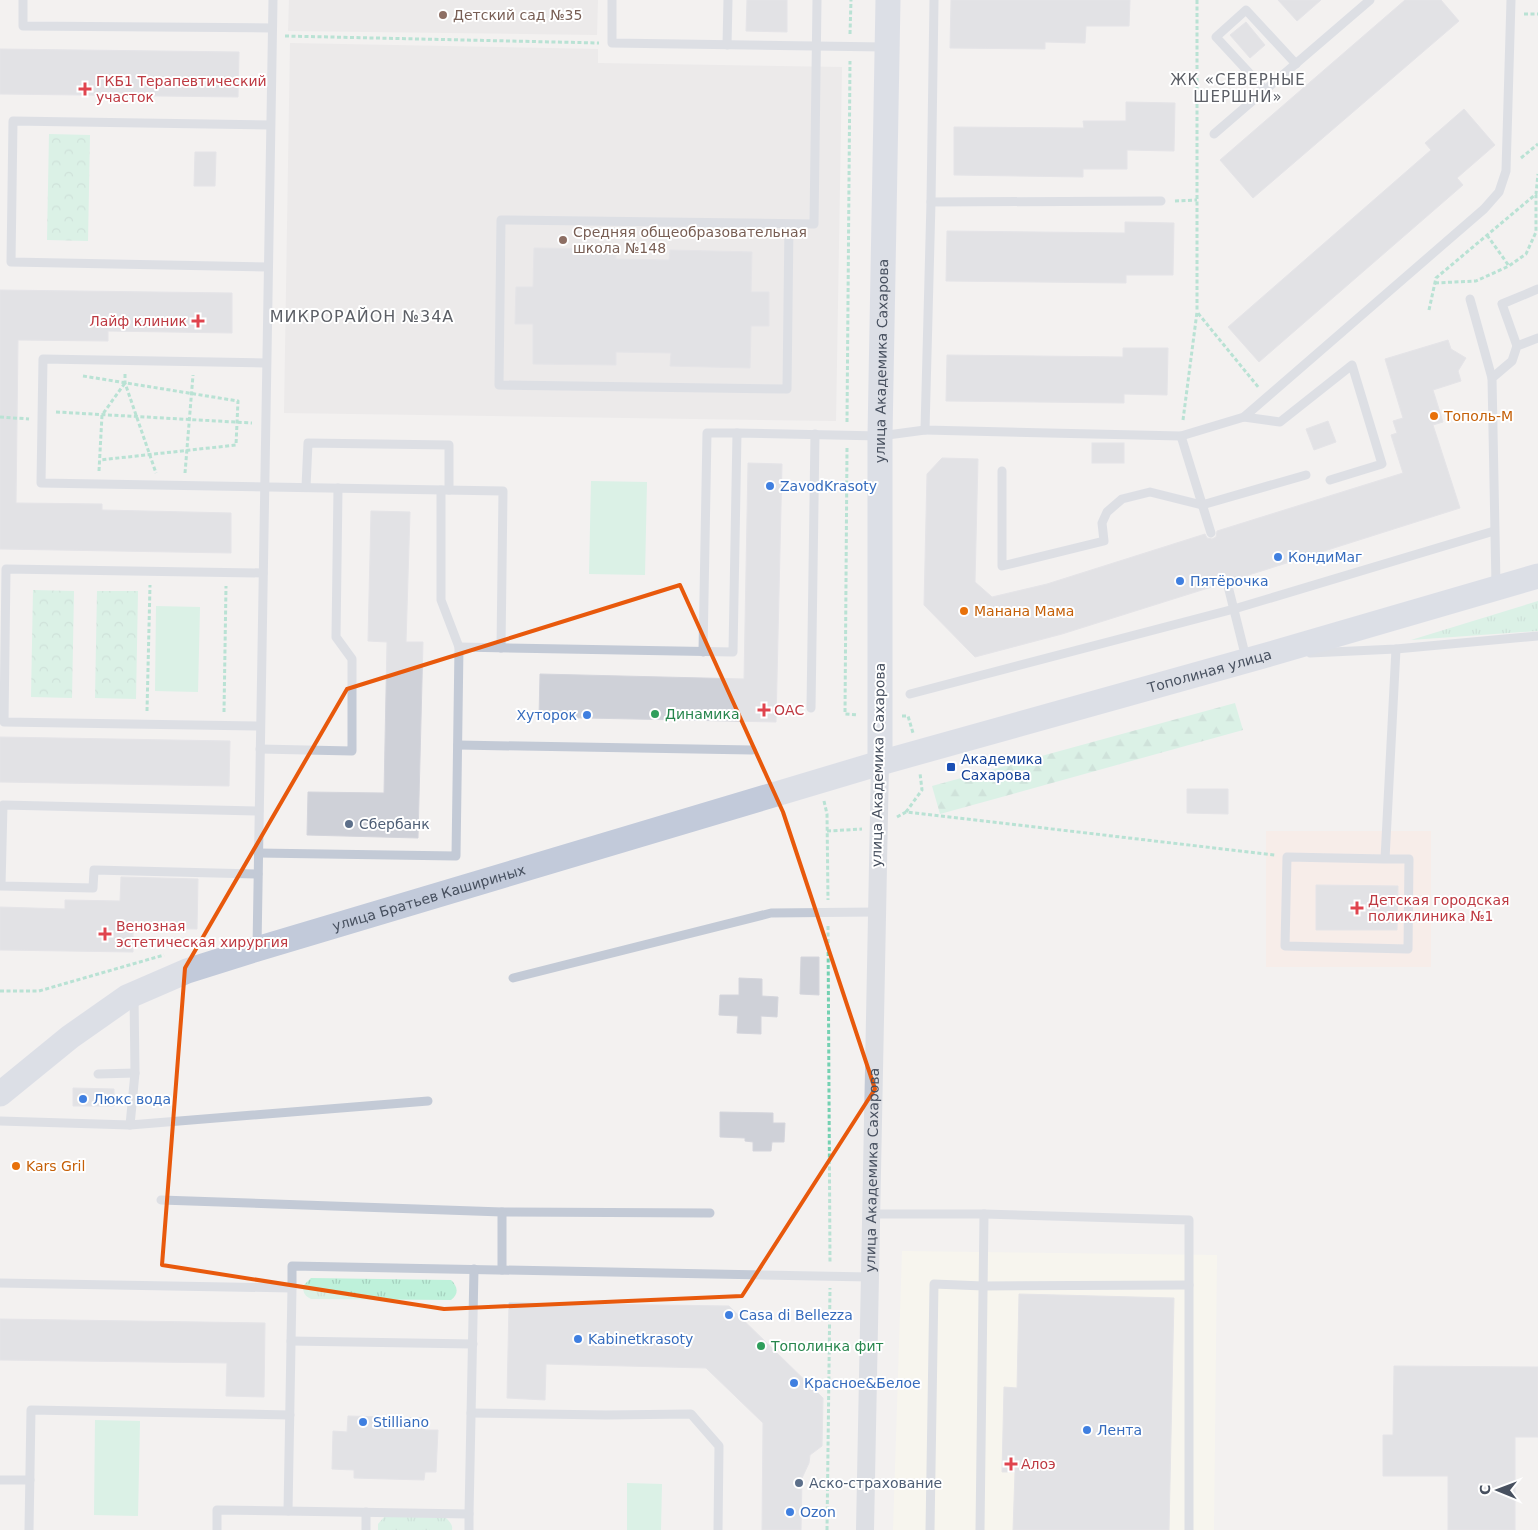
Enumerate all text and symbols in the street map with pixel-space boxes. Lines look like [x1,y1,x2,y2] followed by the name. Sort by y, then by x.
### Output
[453,7,582,23] place label: Детский сад №35
[437,9,449,21] marker: Детский сад №35
[1170,71,1306,106] district label: ЖК «СЕВЕРНЫЕ ШЕРШНИ»
[96,73,267,105] place label: ГКБ1 Терапевтический участок
[78,82,92,96] marker: ГКБ1 Терапевтический участок
[573,224,807,256] place label: Средняя общеобразовательная школа №148
[557,234,569,246] marker: Средняя общеобразовательная школа №148
[872,259,891,463] street label: улица Академика Сахарова
[270,307,454,326] district label: МИКРОРАЙОН №34А
[89,313,187,329] place label: Лайф клиник
[191,314,205,328] marker: Лайф клиник
[1443,408,1513,424] place label: Тополь-М
[1428,410,1440,422] marker: Тополь-М
[780,478,877,494] place label: ZavodKrasoty
[764,480,776,492] marker: ZavodKrasoty
[1288,549,1362,565] place label: КондиМаг
[1272,551,1284,563] marker: КондиМаг
[1190,573,1268,589] place label: Пятёрочка
[1174,575,1186,587] marker: Пятёрочка
[974,603,1074,619] place label: Манана Мама
[958,605,970,617] marker: Манана Мама
[1145,646,1273,696] street label: Тополиная улица
[868,663,888,867] street label: улица Академика Сахарова
[774,702,805,718] place label: ОАС
[758,704,770,716] marker: ОАС
[665,706,739,722] place label: Динамика
[516,707,577,723] place label: Хуторок
[649,708,661,720] marker: Динамика
[581,709,593,721] marker: Хуторок
[961,751,1043,783] place label: Академика Сахарова
[945,761,957,773] marker: Академика Сахарова
[359,816,430,832] place label: Сбербанк
[343,818,355,830] marker: Сбербанк
[330,861,527,934] street label: улица Братьев Кашириных
[1368,892,1510,924] place label: Детская городская поликлиника №1
[1350,901,1364,915] marker: Детская городская поликлиника №1
[116,918,288,950] place label: Венозная эстетическая хирургия
[98,927,112,941] marker: Венозная эстетическая хирургия
[862,1068,882,1273] street label: улица Академика Сахарова
[93,1091,171,1107] place label: Люкс вода
[77,1093,89,1105] marker: Люкс вода
[26,1158,85,1174] place label: Kars Gril
[10,1160,22,1172] marker: Kars Gril
[739,1307,853,1323] place label: Casa di Bellezza
[723,1309,735,1321] marker: Casa di Bellezza
[588,1331,693,1347] place label: Kabinetkrasoty
[572,1333,584,1345] marker: Kabinetkrasoty
[770,1338,884,1354] place label: Тополинка фит
[755,1340,767,1352] marker: Тополинка фит
[804,1375,921,1391] place label: Красное&Белое
[788,1377,800,1389] marker: Красное&Белое
[373,1414,429,1430] place label: Stilliano
[357,1416,369,1428] marker: Stilliano
[1097,1422,1142,1438] place label: Лента
[1081,1424,1093,1436] marker: Лента
[1021,1456,1056,1472] place label: Алоэ
[1005,1458,1017,1470] marker: Алоэ
[1473,1465,1523,1515] north arrow
[809,1475,942,1491] place label: Аско-страхование
[793,1477,805,1489] marker: Аско-страхование
[1477,1484,1493,1495] text: С
[800,1504,836,1520] place label: Ozon
[784,1506,796,1518] marker: Ozon

